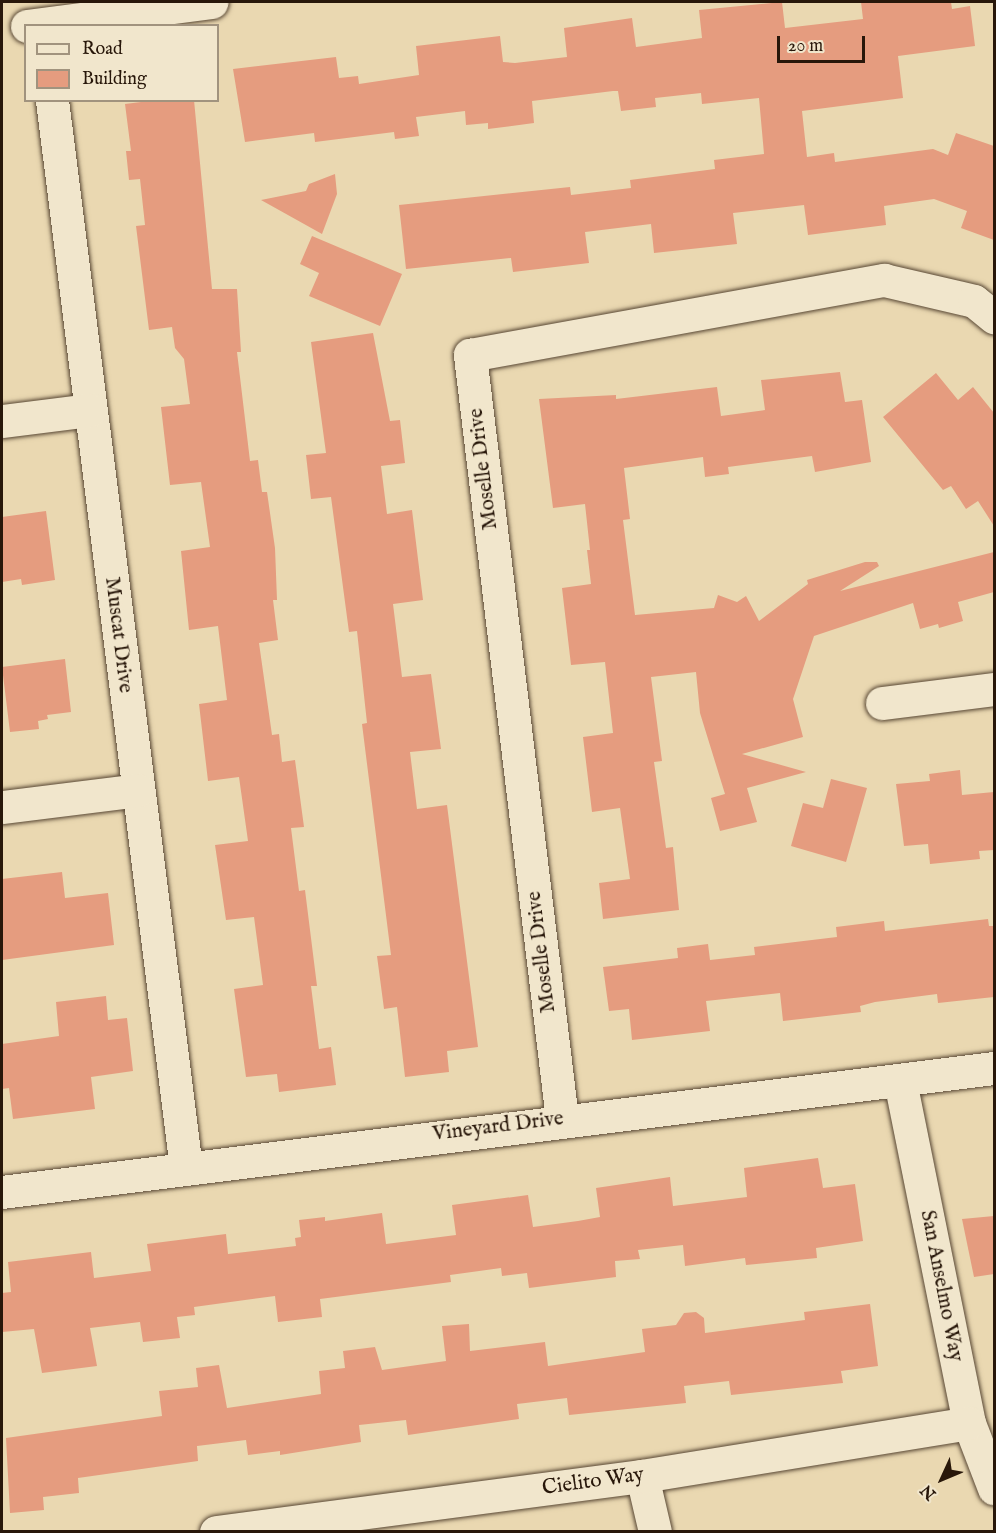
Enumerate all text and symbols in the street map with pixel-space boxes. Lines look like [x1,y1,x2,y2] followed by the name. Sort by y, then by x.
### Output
[24,24,219,102] legend
[780,24,868,62] scale bar
[788,35,823,58] text: 20 m
[82,38,123,61] text: Road
[82,68,147,91] text: Building
[464,407,504,531] street label: Moselle Drive
[98,576,138,694] street label: Muscat Drive
[522,890,562,1014] street label: Moselle Drive
[431,1106,565,1148] street label: Vineyard Drive
[914,1208,968,1364] street label: San Anselmo Way
[912,1449,972,1509] north arrow
[541,1462,645,1502] street label: Cielito Way
[917,1480,941,1503] text: N

